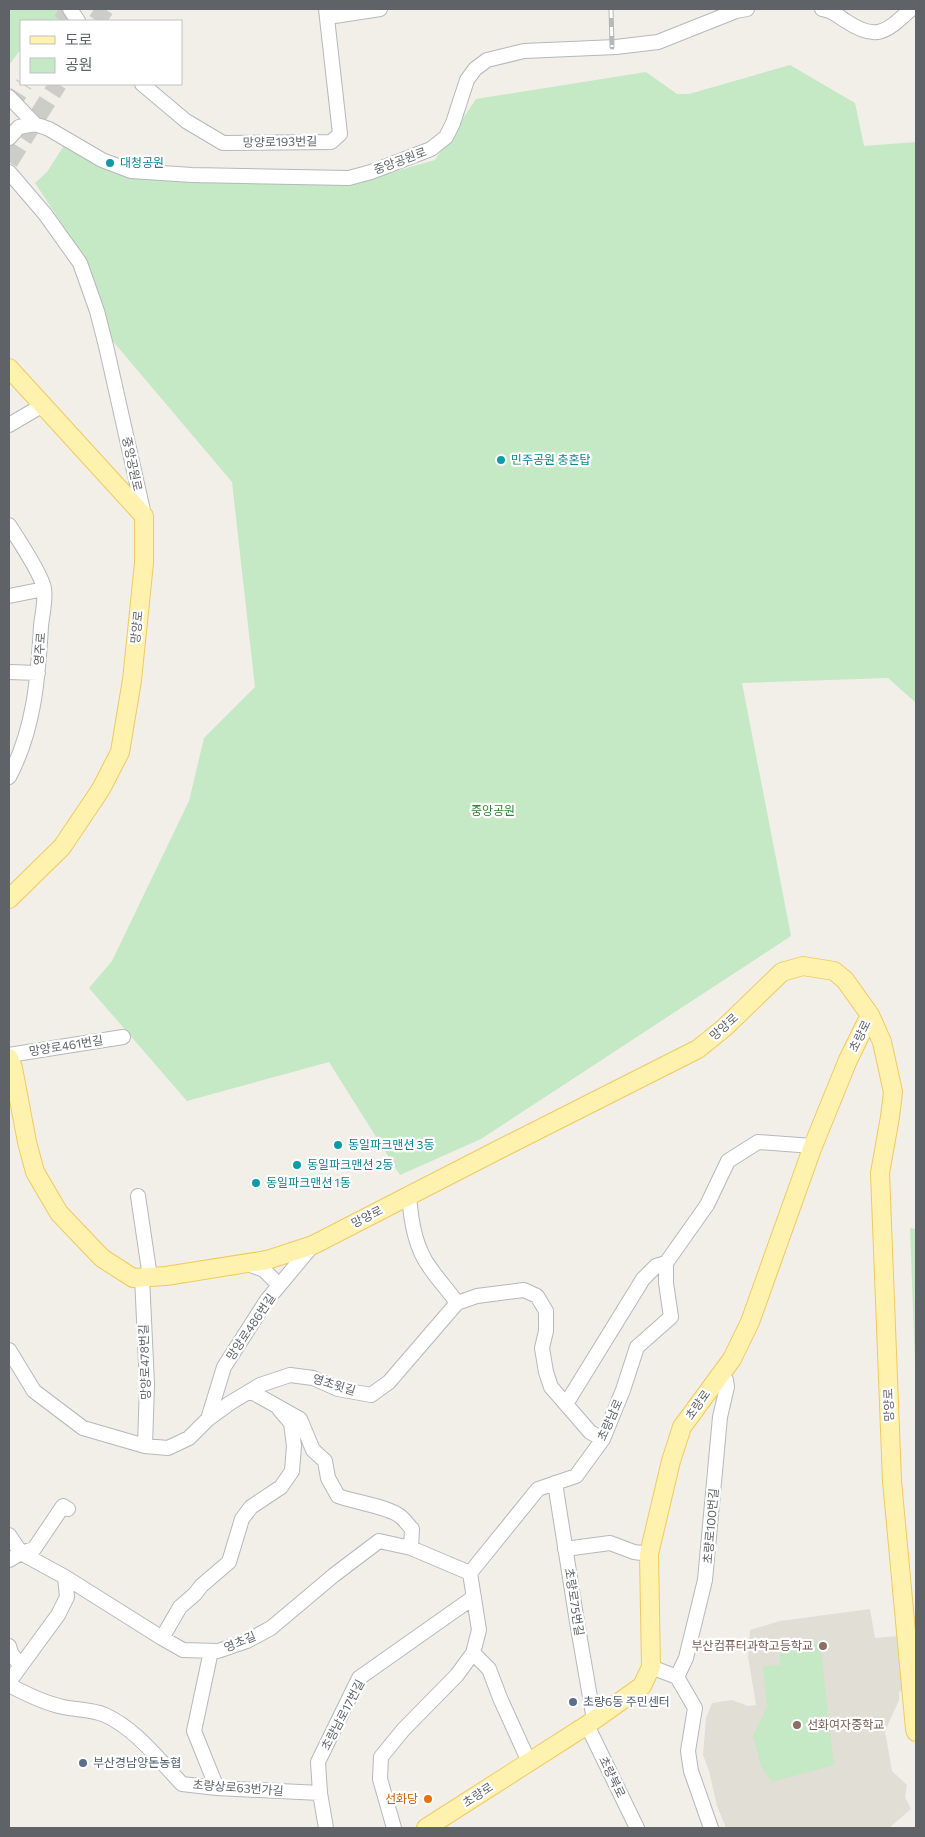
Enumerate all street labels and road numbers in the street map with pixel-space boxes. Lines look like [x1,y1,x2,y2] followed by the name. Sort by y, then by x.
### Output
[243,133,317,149] street label: 망양로193번길
[371,144,428,176] street label: 중앙공원로
[120,435,146,492] street label: 중앙공원로
[127,610,145,644] street label: 망양로
[31,632,47,666] street label: 영주로
[706,1010,740,1043] street label: 망양로
[846,1018,873,1054] street label: 초량로
[28,1032,104,1058] street label: 망양로461번길
[349,1202,384,1230] street label: 망양로
[223,1291,277,1362] street label: 망양로486번길
[136,1324,152,1400] street label: 망양로478번길
[311,1371,357,1397] street label: 영초윗길
[682,1387,712,1422] street label: 초량로
[880,1388,896,1422] street label: 망양로
[594,1397,624,1443] street label: 초량남로
[700,1487,720,1564] street label: 초량로100번길
[563,1567,587,1637] street label: 초량로75번길
[222,1628,258,1654] street label: 영초길
[318,1677,367,1752] street label: 초량남로17번길
[597,1754,629,1799] street label: 초량북로
[192,1777,284,1797] street label: 초량상로63번가길
[460,1779,495,1809] street label: 초량로

